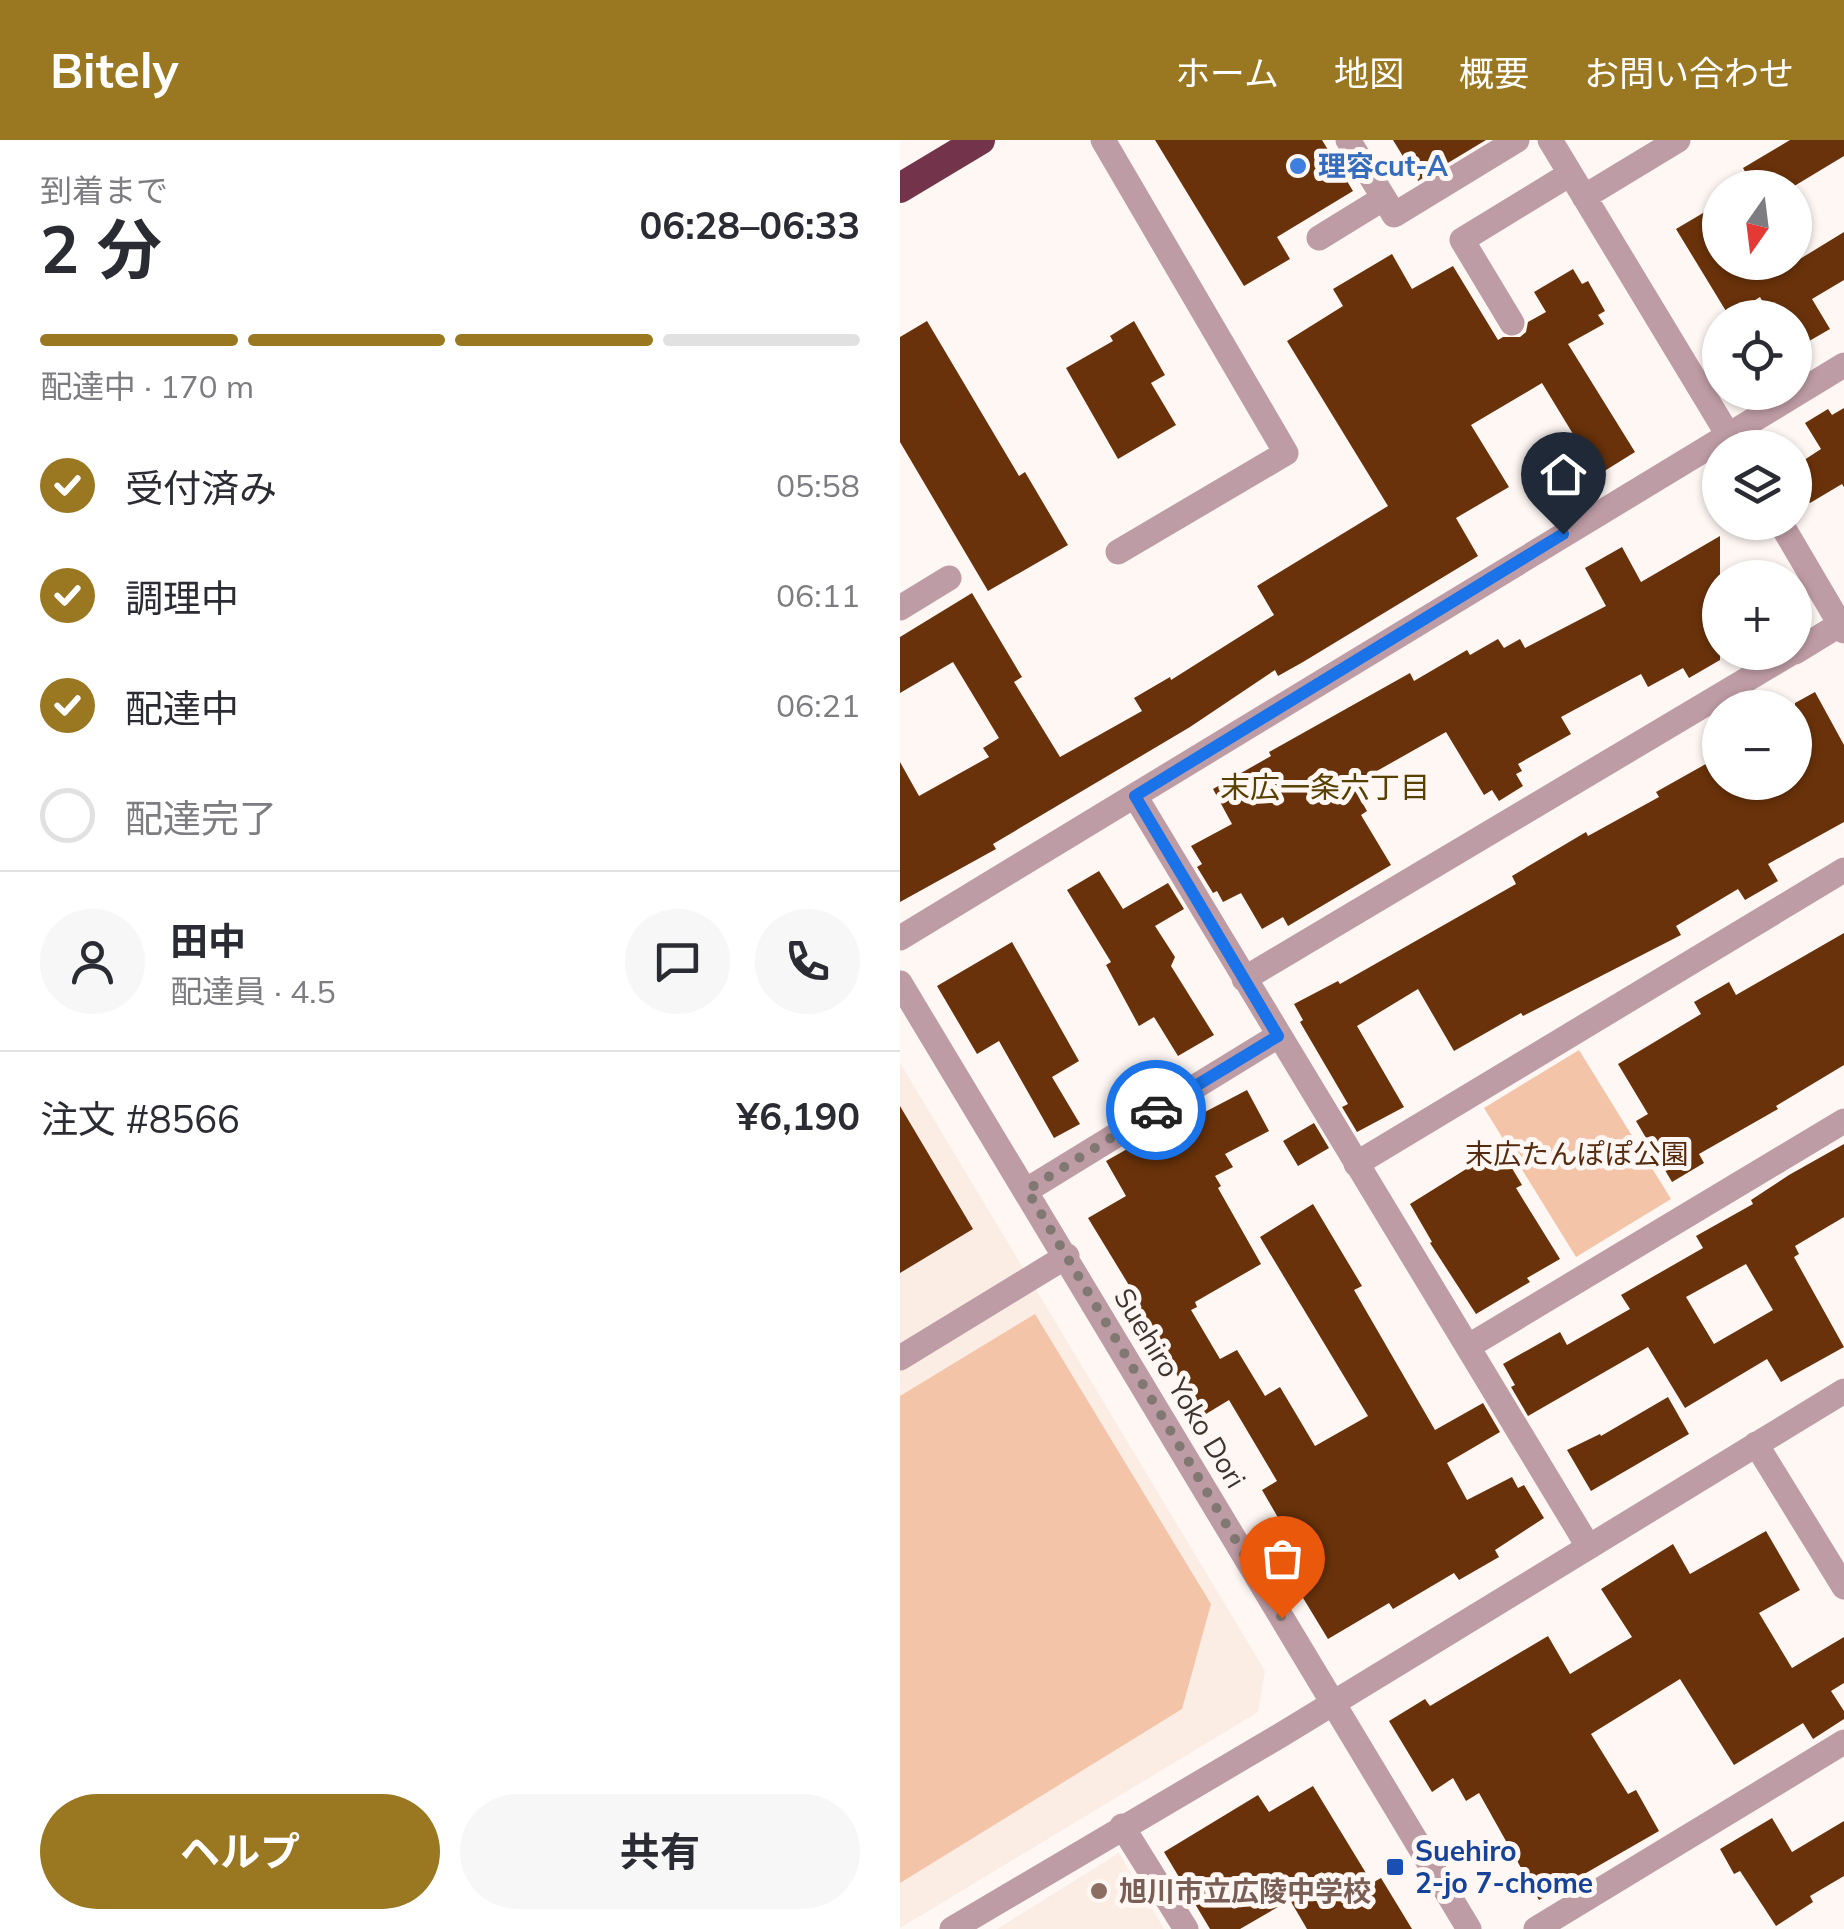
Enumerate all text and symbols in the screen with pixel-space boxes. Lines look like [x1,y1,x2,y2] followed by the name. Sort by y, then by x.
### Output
[50,40,179,100] text: Bitely
[1175,51,1279,95] text: ホーム
[1334,51,1404,95] text: 地図
[1459,51,1529,95] text: 概要
[1584,51,1794,95] text: お問い合わせ
[1318,148,1448,183] place label: 理容cut-A
[1287,155,1309,177] marker: 理容cut-A
[40,170,168,210] text: 到着まで
[1702,170,1812,280] north arrow
[1702,170,1812,800] map controls
[640,201,860,249] text: 06:28–06:33
[40,208,162,289] text: 2 分
[1702,300,1812,410] button: locate
[40,366,254,406] text: 配達中 · 170 m
[1702,430,1812,540] button: layers
[1521,432,1606,535] pin
[1536,447,1591,502] icon: home
[40,458,95,513] icon: check
[125,464,277,512] text: 受付済み
[776,465,860,505] text: 05:58
[1702,560,1812,670] button: +
[40,568,95,623] icon: check
[125,574,239,622] text: 調理中
[776,575,860,615] text: 06:11
[40,678,95,733] icon: check
[125,684,239,732] text: 配達中
[776,685,860,725] text: 06:21
[1702,690,1812,800] button: −
[1220,768,1430,806] district label: 末広一条六丁目
[125,794,277,842] text: 配達完了
[40,909,145,1014] button: person
[625,909,730,1014] button: chat
[755,909,860,1014] button: phone
[170,917,246,965] text: 田中
[170,971,336,1011] text: 配達員 · 4.5
[1106,1060,1206,1160] courier
[1129,1083,1184,1138] icon: car
[737,1092,860,1140] text: ¥6,190
[40,1095,240,1143] text: 注文 #8566
[1465,1136,1689,1171] park label: 末広たんぽぽ公園
[1107,1281,1254,1494] street label: Suehiro Yoko Dori
[1240,1516,1325,1619] pin
[1255,1531,1310,1586] icon: bag
[40,1794,440,1909] button: ヘルプ
[460,1794,860,1909] button: 共有
[1415,1833,1593,1900] place label: Suehiro 2-jo 7-chome
[1384,1856,1406,1878] marker: Suehiro 2-jo 7-chome
[1119,1873,1371,1908] place label: 旭川市立広陵中学校
[1088,1880,1110,1902] marker: 旭川市立広陵中学校

